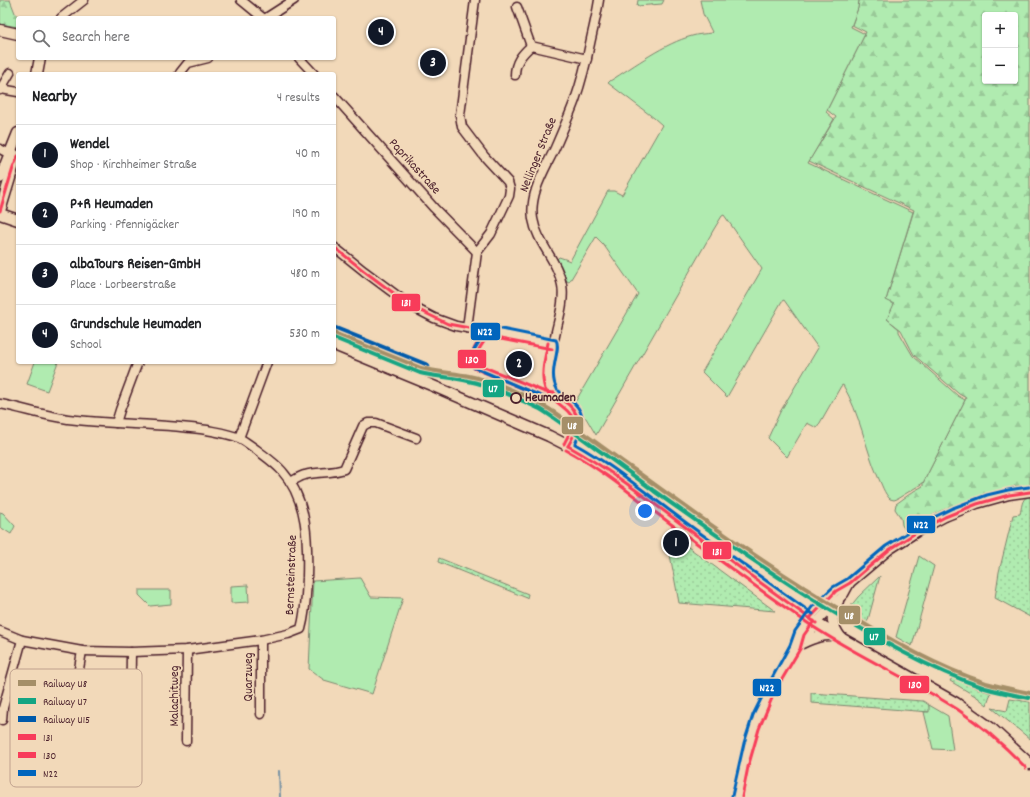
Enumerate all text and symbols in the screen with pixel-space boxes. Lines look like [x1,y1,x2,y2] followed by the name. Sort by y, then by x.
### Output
[982,12,1018,84] map controls
[982,12,1018,48] button: +
[16,16,336,60] search box
[368,17,394,47] pin: 4
[30,27,52,49] icon: search
[62,27,130,49] text: Search here
[420,48,446,78] pin: 3
[982,48,1018,84] button: −
[32,86,76,110] text: Nearby
[277,89,320,108] text: 4 results
[515,114,563,195] street label: Nellinger Straße
[70,134,109,156] text: Wendel
[384,135,445,199] street label: Paprikastraße
[44,145,46,164] text: 1
[296,145,320,164] text: 40 m
[70,156,197,175] text: Shop · Kirchheimer Straße
[70,194,153,216] text: P+R Heumaden
[42,205,48,224] text: 2
[292,205,320,224] text: 190 m
[70,216,179,235] text: Parking · Pfennigäcker
[70,254,201,276] text: albaTours Reisen-GmbH
[42,265,48,284] text: 3
[290,265,320,284] text: 480 m
[70,276,176,295] text: Place · Lorbeerstraße
[391,293,421,312] line badge: 131
[401,296,411,312] text: 131
[70,314,202,336] text: Grundschule Heumaden
[470,322,501,341] line badge: N22
[42,325,48,344] text: 4
[289,325,320,344] text: 530 m
[477,325,493,341] text: N22
[70,336,102,355] text: School
[457,349,487,369] line badge: 130
[506,349,532,379] pin: 2
[465,353,479,369] text: 130
[482,379,505,398] line badge: U7
[488,382,499,398] text: U7
[525,389,576,408] place label: Heumaden
[510,392,522,404] marker: Heumaden
[561,416,584,435] line badge: U8
[567,419,577,435] text: U8
[635,501,655,521] your location
[906,515,936,534] line badge: N22
[913,518,929,534] text: N22
[663,528,689,558] pin: 1
[281,534,303,615] street label: Bernsteinstraße
[702,541,732,560] line badge: 131
[712,545,722,561] text: 131
[838,605,861,625] line badge: U8
[844,609,854,625] text: U8
[863,627,886,646] line badge: U7
[869,630,880,646] text: U7
[240,652,259,701] street label: Quarzweg
[166,665,185,727] street label: Malachitweg
[10,669,142,787] legend
[899,675,930,694] line badge: 130
[43,677,87,693] text: Railway U8
[752,678,782,697] line badge: N22
[908,678,922,694] text: 130
[759,681,775,697] text: N22
[43,695,87,711] text: Railway U7
[43,713,90,729] text: Railway U15
[43,731,53,747] text: 131
[43,749,56,765] text: 130
[43,767,58,783] text: N22

